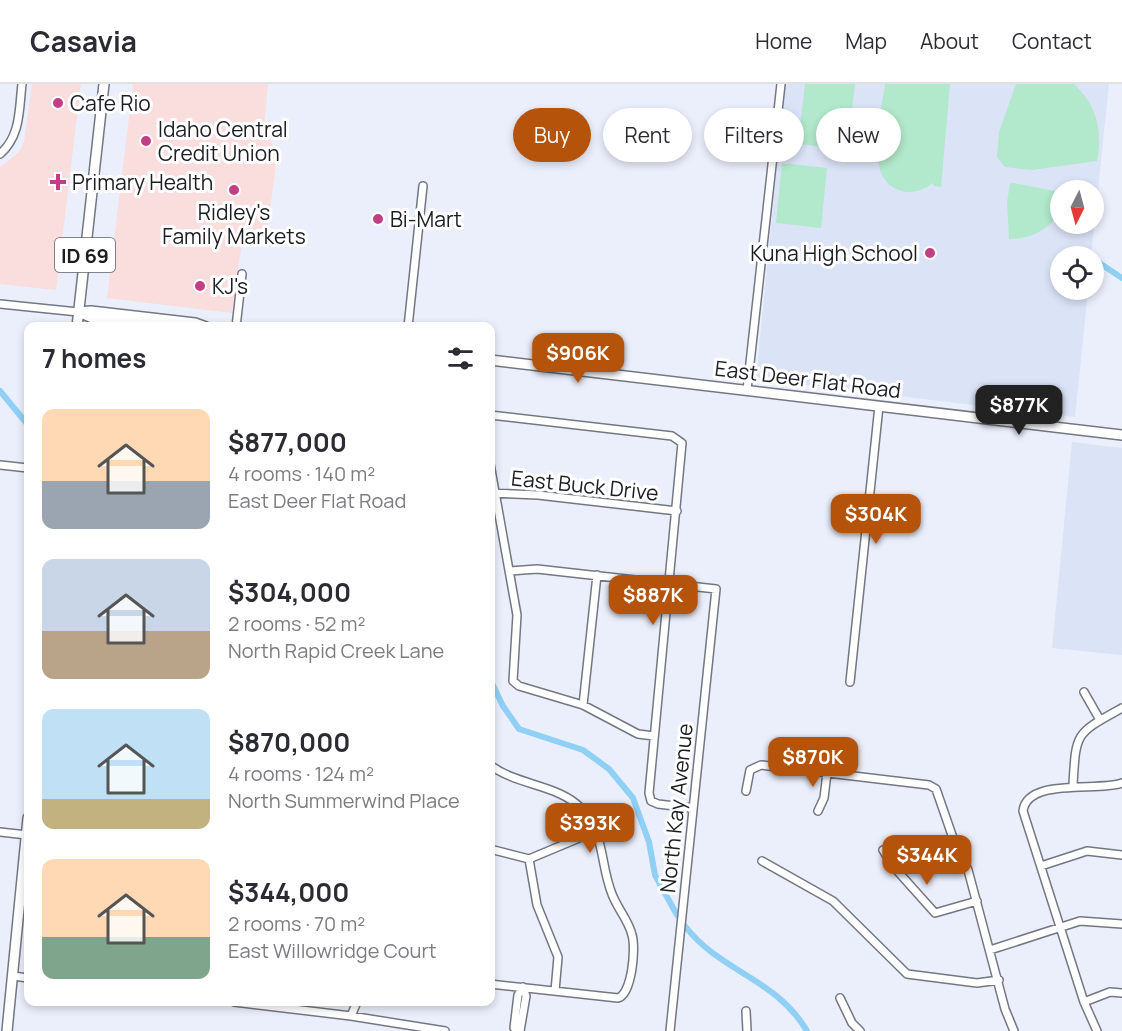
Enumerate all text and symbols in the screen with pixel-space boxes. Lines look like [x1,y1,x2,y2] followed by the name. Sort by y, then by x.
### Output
[30,22,137,60] text: Casavia
[755,27,812,55] text: Home
[845,27,887,55] text: Map
[920,27,979,55] text: About
[1012,27,1092,55] text: Contact
[70,89,151,117] place label: Cafe Rio
[51,96,65,110] marker: Cafe Rio
[513,108,591,162] chip: Buy
[603,108,692,162] chip: Rent
[704,108,804,162] chip: Filters
[816,108,901,162] chip: New
[158,115,288,167] place label: Idaho Central Credit Union
[139,134,153,148] marker: Idaho Central Credit Union
[72,168,213,196] place label: Primary Health
[49,173,67,191] marker: Primary Health
[1050,180,1104,234] north arrow
[1050,180,1104,300] map controls
[227,183,241,197] marker: Ridley's Family Markets
[162,198,306,250] place label: Ridley's Family Markets
[390,205,462,233] place label: Bi-Mart
[371,212,385,226] marker: Bi-Mart
[55,238,115,272] road number: ID 69
[750,239,918,267] place label: Kuna High School
[923,246,937,260] marker: Kuna High School
[1050,246,1104,300] button: locate
[212,272,248,300] place label: KJ's
[193,279,207,293] marker: KJ's
[536,333,620,384] pin: $906K
[546,339,610,366] text: $906K
[42,340,146,376] text: 7 homes
[444,342,477,375] icon: filters
[713,354,903,404] street label: East Deer Flat Road
[977,385,1061,436] pin: $877K
[989,391,1049,418] text: $877K
[228,424,347,460] text: $877,000
[90,433,162,505] icon: home
[228,460,375,487] text: 4 rooms · 140 m²
[510,463,660,507] street label: East Buck Drive
[228,487,406,514] text: East Deer Flat Road
[834,494,918,545] pin: $304K
[845,500,907,527] text: $304K
[228,574,351,610] text: $304,000
[611,575,695,626] pin: $887K
[623,581,683,608] text: $887K
[90,583,162,655] icon: home
[228,610,365,637] text: 2 rooms · 52 m²
[228,637,444,664] text: North Rapid Creek Lane
[653,722,699,894] street label: North Kay Avenue
[228,724,350,760] text: $870,000
[90,733,162,805] icon: home
[771,737,855,788] pin: $870K
[782,743,844,770] text: $870K
[228,760,374,787] text: 4 rooms · 124 m²
[228,787,460,814] text: North Summerwind Place
[548,803,632,854] pin: $393K
[559,809,621,836] text: $393K
[885,835,969,886] pin: $344K
[896,841,958,868] text: $344K
[228,874,349,910] text: $344,000
[90,883,162,955] icon: home
[228,910,365,937] text: 2 rooms · 70 m²
[228,937,437,964] text: East Willowridge Court

